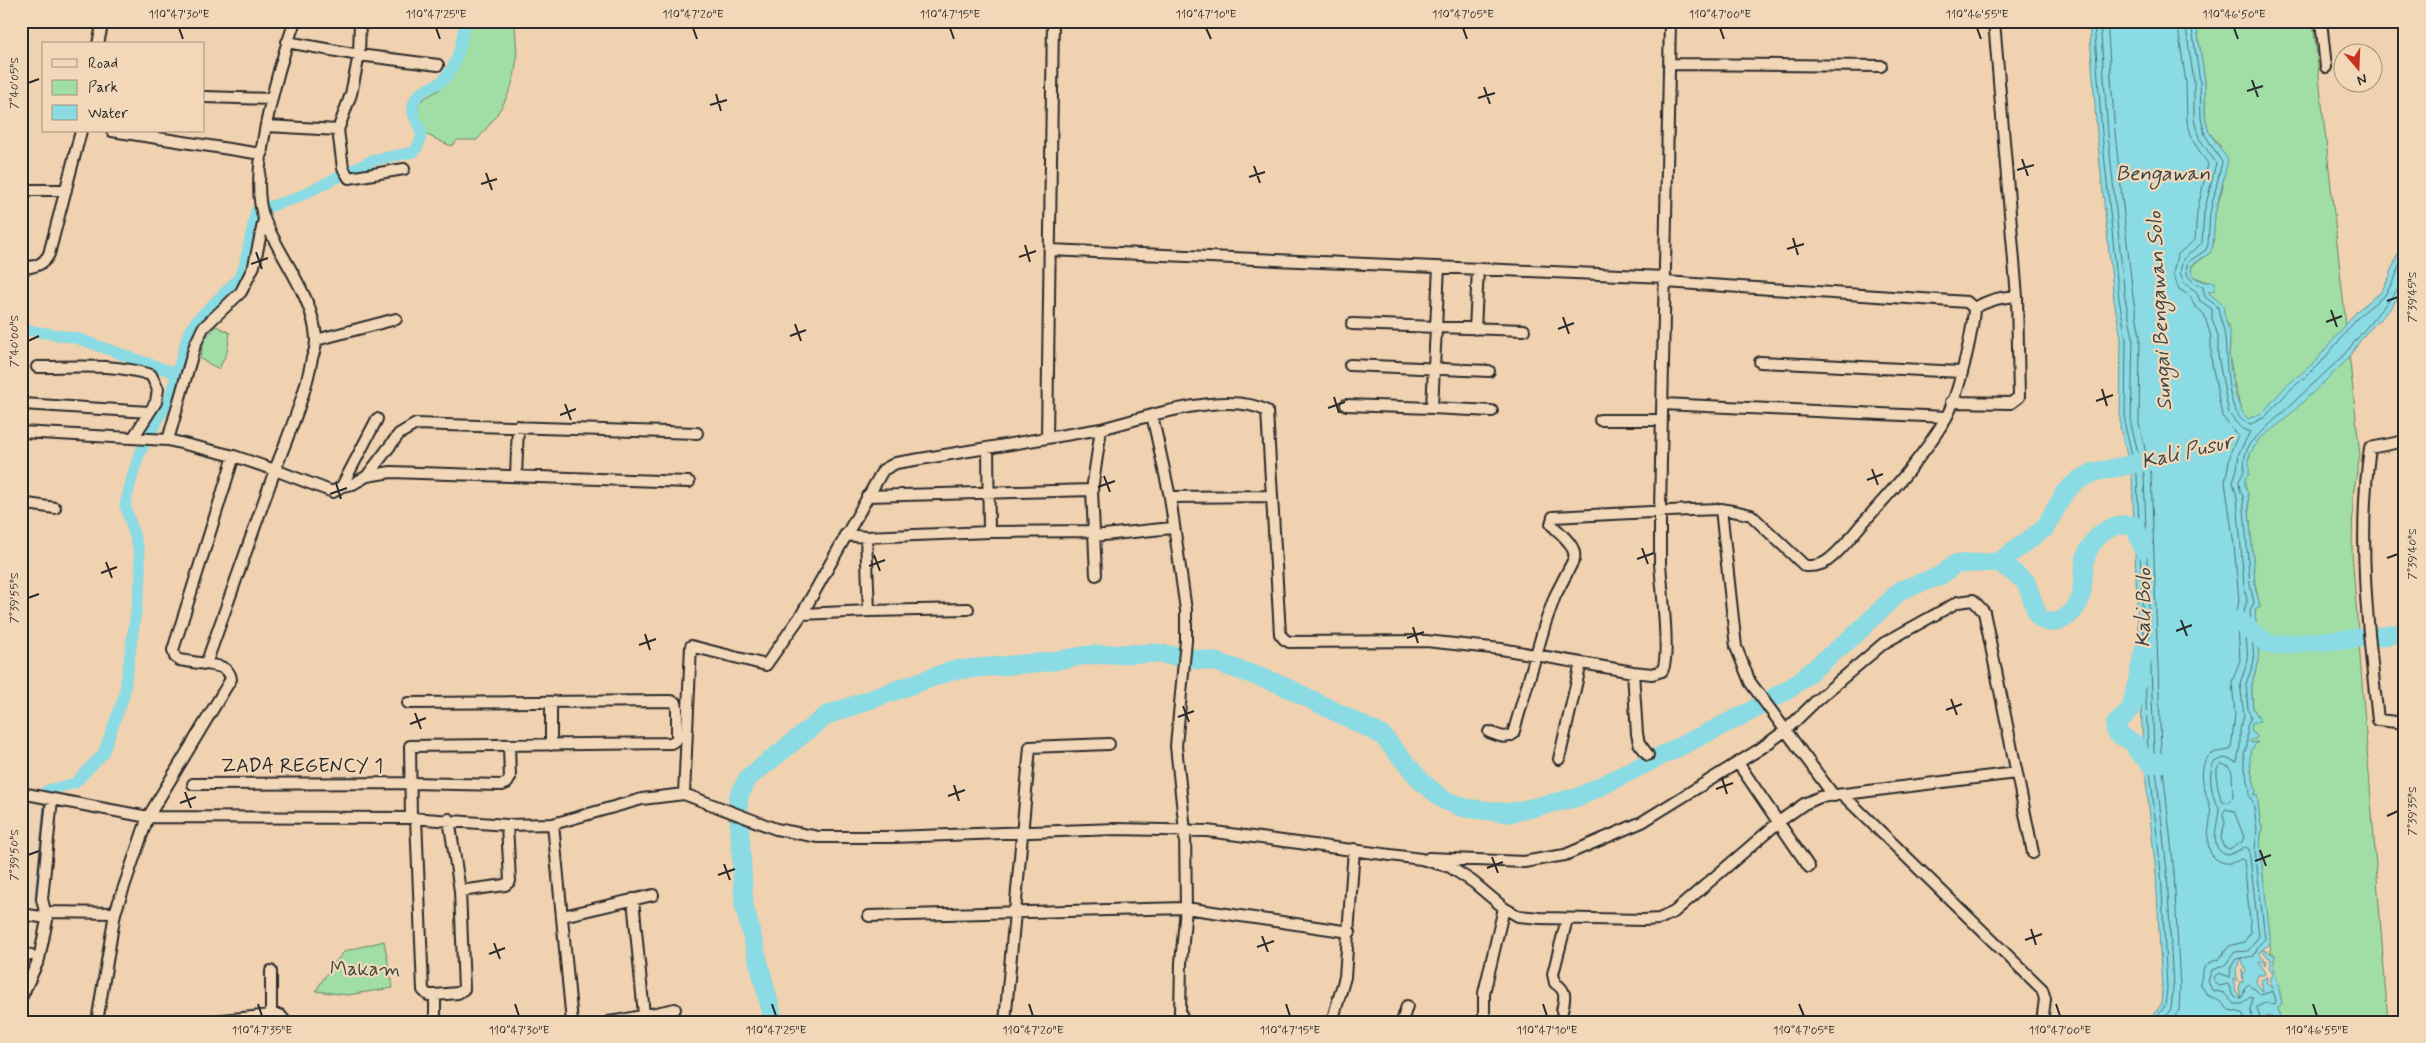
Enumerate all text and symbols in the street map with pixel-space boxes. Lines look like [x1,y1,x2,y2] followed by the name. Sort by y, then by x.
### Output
[148,7,210,23] text: 110°47'30"E
[405,7,467,23] text: 110°47'25"E
[662,7,724,23] text: 110°47'20"E
[920,7,980,23] text: 110°47'15"E
[1176,7,1236,23] text: 110°47'10"E
[1432,7,1494,23] text: 110°47'05"E
[1689,7,1751,23] text: 110°47'00"E
[1946,7,2008,23] text: 110°46'55"E
[2202,7,2266,23] text: 110°46'50"E
[42,42,205,132] legend
[2334,42,2384,92] north arrow
[88,54,118,74] text: Road
[7,57,23,109] text: 7°40'05"S
[2355,69,2369,89] text: N
[88,78,118,98] text: Park
[88,104,128,124] text: Water
[2116,160,2211,190] water label: Bengawan
[2141,209,2181,411] water label: Sungai Bengawan Solo
[2405,271,2421,322] text: 7°39'45"S
[7,314,23,367] text: 7°40'00"S
[2139,427,2239,476] water label: Kali Pusur
[2405,528,2421,580] text: 7°39'40"S
[2129,567,2159,648] water label: Kali Bolo
[7,572,23,624] text: 7°39'55"S
[221,753,383,780] street label: ZADA REGENCY 1
[2405,786,2421,836] text: 7°39'35"S
[7,829,23,881] text: 7°39'50"S
[330,956,400,983] park label: Makam
[232,1023,292,1039] text: 110°47'35"E
[488,1023,550,1039] text: 110°47'30"E
[745,1023,807,1039] text: 110°47'25"E
[1002,1023,1064,1039] text: 110°47'20"E
[1260,1023,1320,1039] text: 110°47'15"E
[1517,1023,1577,1039] text: 110°47'10"E
[1773,1023,1835,1039] text: 110°47'05"E
[2029,1023,2091,1039] text: 110°47'00"E
[2286,1023,2348,1039] text: 110°46'55"E

